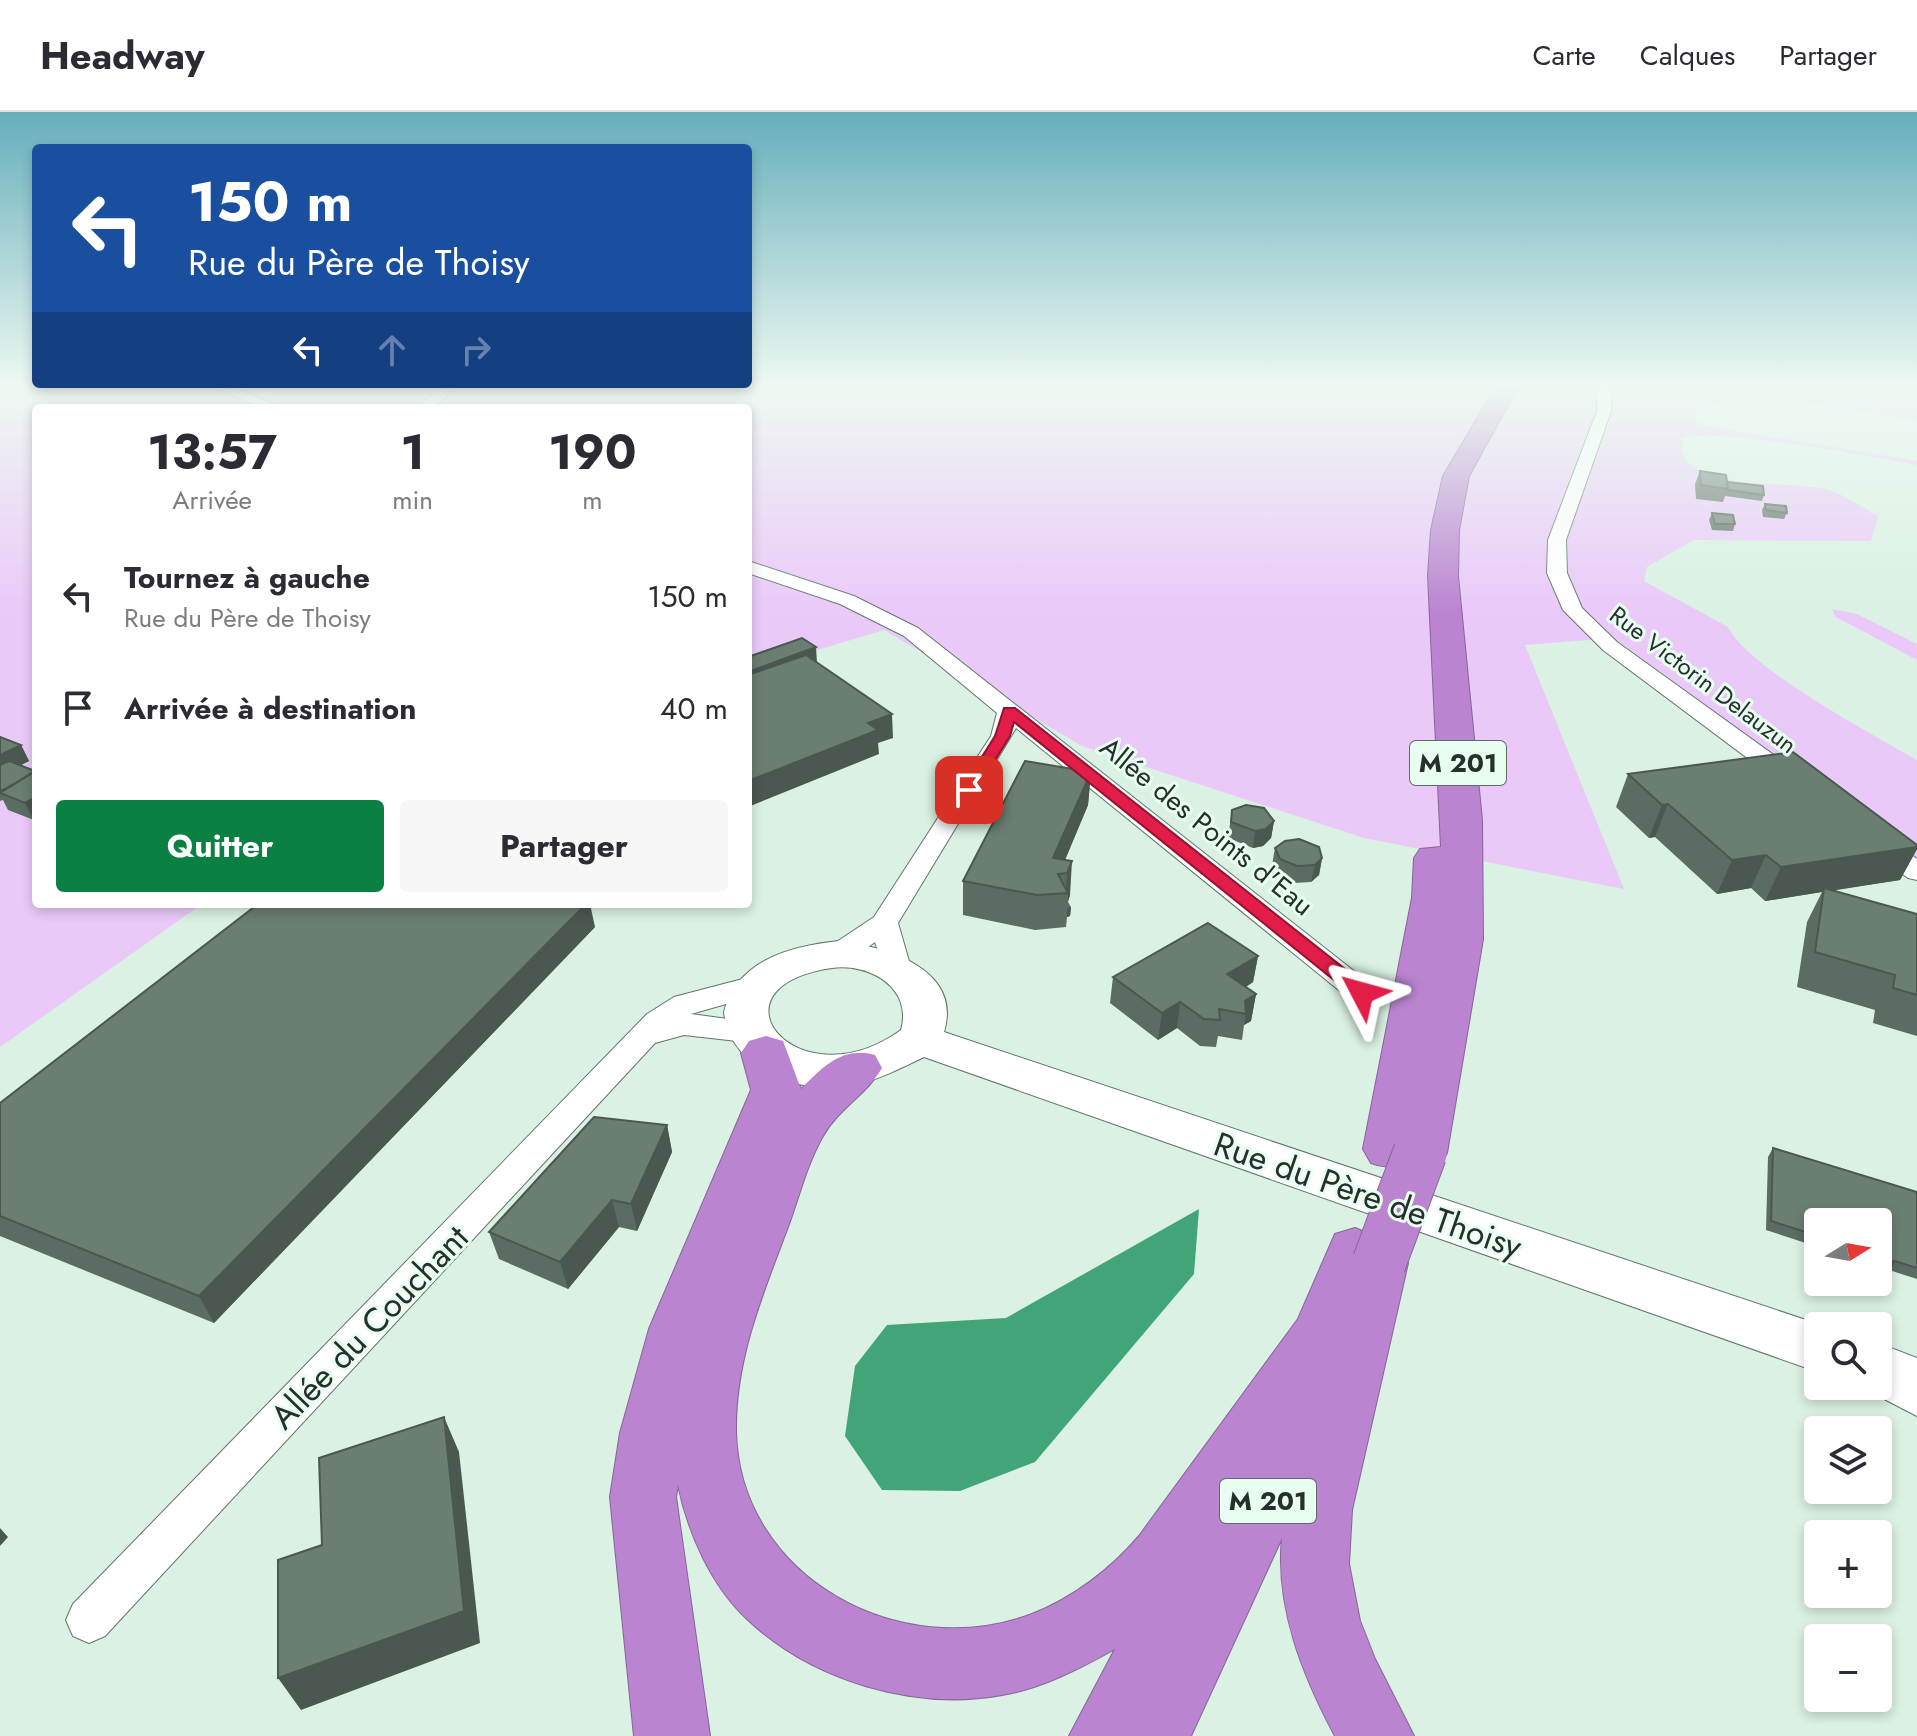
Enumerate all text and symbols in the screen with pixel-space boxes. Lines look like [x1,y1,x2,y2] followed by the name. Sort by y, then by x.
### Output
[40,28,205,83] text: Headway
[1532,35,1596,76] text: Carte
[1640,35,1735,76] text: Calques
[1779,35,1877,76] text: Partager
[188,161,352,242] text: 150 m
[56,176,160,280] icon: left
[188,236,530,288] text: Rue du Père de Thoisy
[286,328,330,372] icon: left
[370,328,414,372] icon: ahead
[454,328,498,372] icon: right
[147,418,277,487] text: 13:57
[400,418,425,487] text: 1
[548,418,637,487] text: 190
[172,481,252,519] text: Arrivée
[392,481,433,519] text: min
[582,481,603,519] text: m
[124,556,370,599] text: Tournez à gauche
[56,574,100,618] icon: left
[647,575,728,618] text: 150 m
[1602,597,1804,762] street label: Rue Victorin Delauzun
[124,599,371,637] text: Rue du Père de Thoisy
[56,686,100,730] icon: arrive
[124,687,416,730] text: Arrivée à destination
[660,687,728,730] text: 40 m
[1091,727,1322,926] street label: Allée des Points d'Eau
[1410,741,1506,785] road number: M 201
[935,756,1003,824] pin
[947,768,991,812] icon: arrive
[56,800,384,892] button: Quitter
[400,800,728,892] button: Partager
[1320,951,1404,1035] position arrow
[1207,1120,1528,1271] street label: Rue du Père de Thoisy
[1804,1208,1892,1296] north arrow
[1804,1208,1892,1712] map controls
[259,1214,480,1440] street label: Allée du Couchant
[1804,1312,1892,1400] button: search
[1804,1416,1892,1504] button: layers
[1220,1479,1316,1523] road number: M 201
[1804,1520,1892,1608] button: +
[1804,1624,1892,1712] button: −

